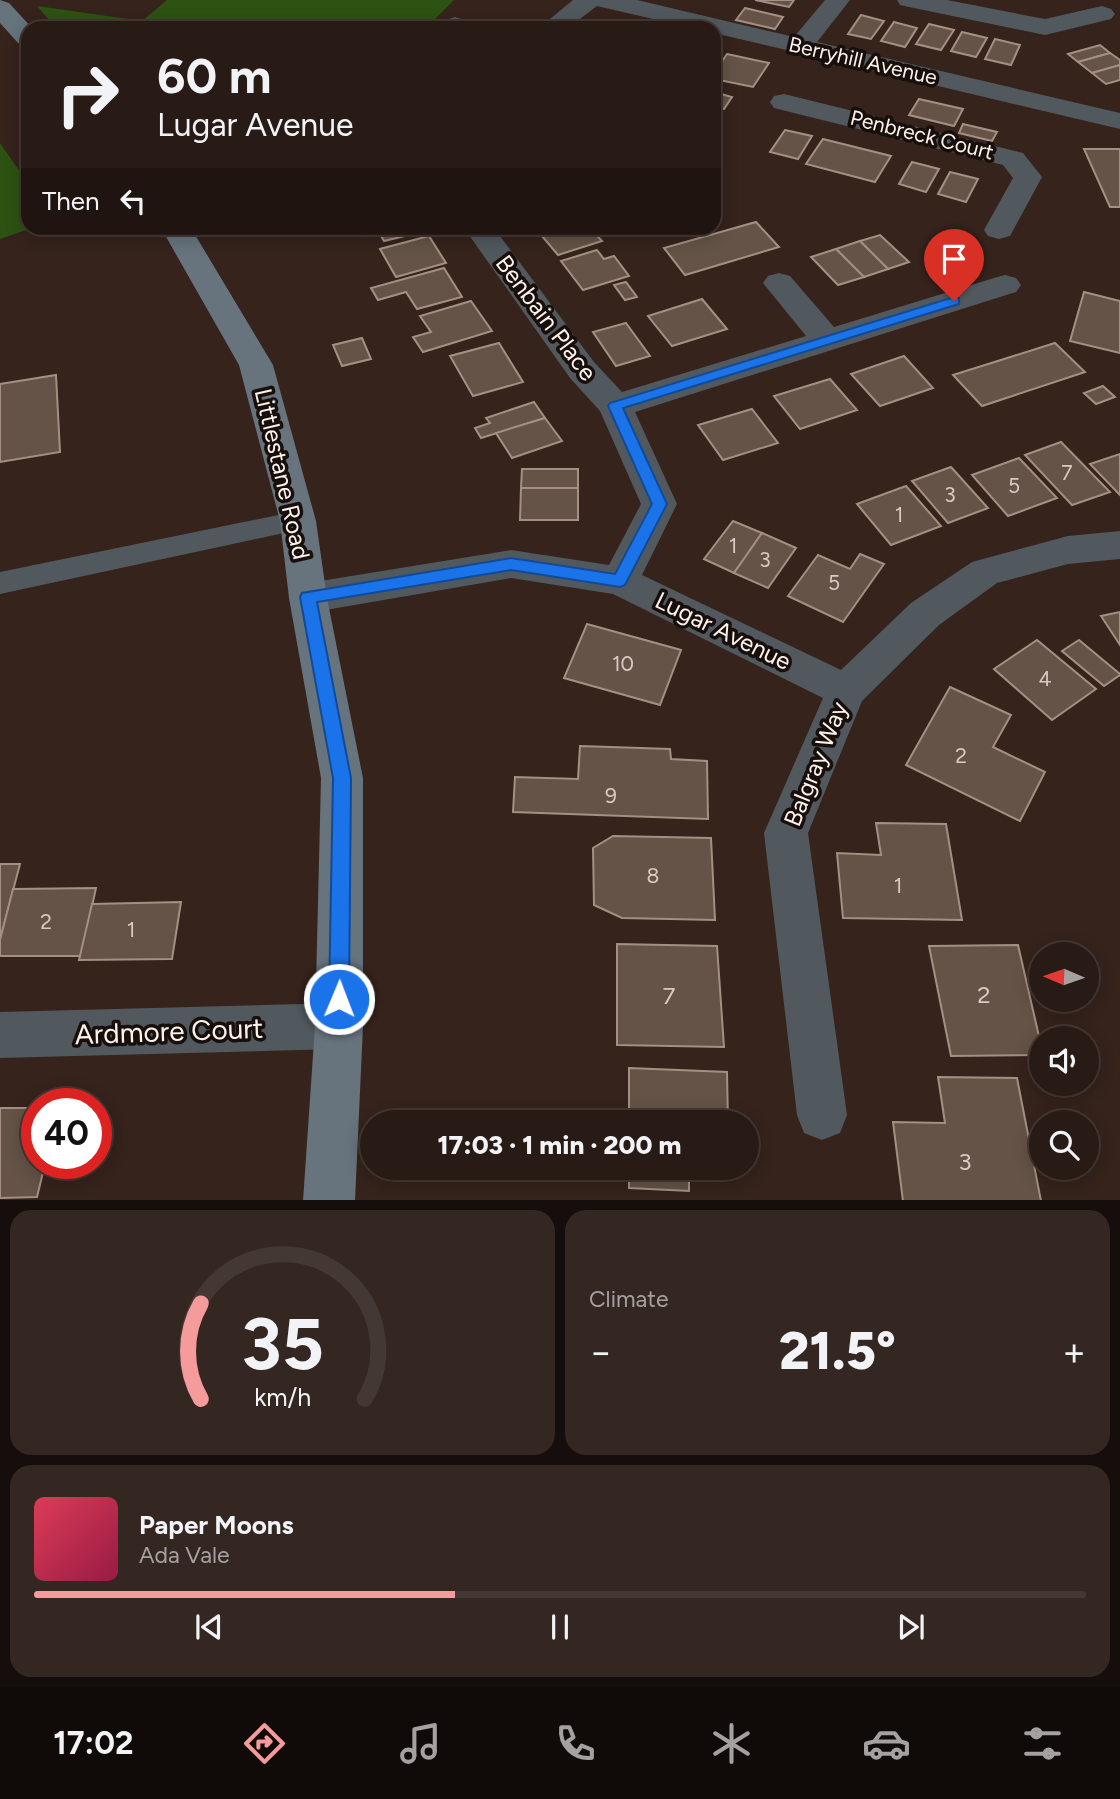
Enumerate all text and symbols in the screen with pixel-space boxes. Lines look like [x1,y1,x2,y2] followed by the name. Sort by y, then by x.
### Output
[786,31,940,90] street label: Berryhill Avenue
[157,46,272,105] text: 60 m
[42,49,133,140] icon: right
[848,105,996,164] street label: Penbreck Court
[157,106,354,144] text: Lugar Avenue
[114,182,152,220] icon: left
[42,185,100,217] text: Then
[924,229,984,301] pin
[935,240,973,278] icon: arrive
[490,249,603,386] street label: Benbain Place
[249,386,316,562] street label: Littlestane Road
[1061,460,1073,485] house number: 7
[1008,473,1020,498] house number: 5
[944,482,956,507] house number: 3
[895,502,903,527] house number: 1
[729,533,737,558] house number: 1
[759,547,771,572] house number: 3
[828,570,840,595] house number: 5
[651,585,796,676] street label: Lugar Avenue
[612,651,634,676] house number: 10
[1038,666,1052,691] house number: 4
[777,697,854,830] street label: Balgray Way
[955,743,967,768] house number: 2
[605,783,617,808] house number: 9
[647,863,659,888] house number: 8
[894,873,902,898] house number: 1
[40,909,52,934] house number: 2
[127,917,135,942] house number: 1
[1029,942,1099,1012] north arrow
[1029,942,1099,1180] map controls
[302,962,376,1036] position arrow
[977,980,991,1009] house number: 2
[663,981,676,1010] house number: 7
[74,1011,264,1051] street label: Ardmore Court
[1029,1026,1099,1096] button: sound
[21,1088,112,1179] speed limit sign: 40
[1029,1110,1099,1180] button: search
[437,1129,682,1161] text: 17:03 · 1 min · 200 m
[958,1147,972,1176] house number: 3
[589,1285,668,1313] text: Climate
[241,1300,324,1387] text: 35
[779,1320,896,1382] text: 21.5°
[589,1329,613,1375] text: −
[1062,1329,1086,1375] text: +
[254,1381,311,1411] text: km/h
[139,1509,294,1541] text: Paper Moons
[139,1541,230,1569] text: Ada Vale
[190,1608,228,1646] icon: previous
[541,1608,579,1646] icon: pause
[892,1608,930,1646] icon: next
[240,1719,289,1768] icon: directions
[396,1719,445,1768] icon: music
[551,1719,600,1768] icon: phone
[707,1719,756,1768] icon: climate
[862,1719,911,1768] icon: car
[1018,1719,1067,1768] icon: filters
[53,1724,133,1762] text: 17:02

